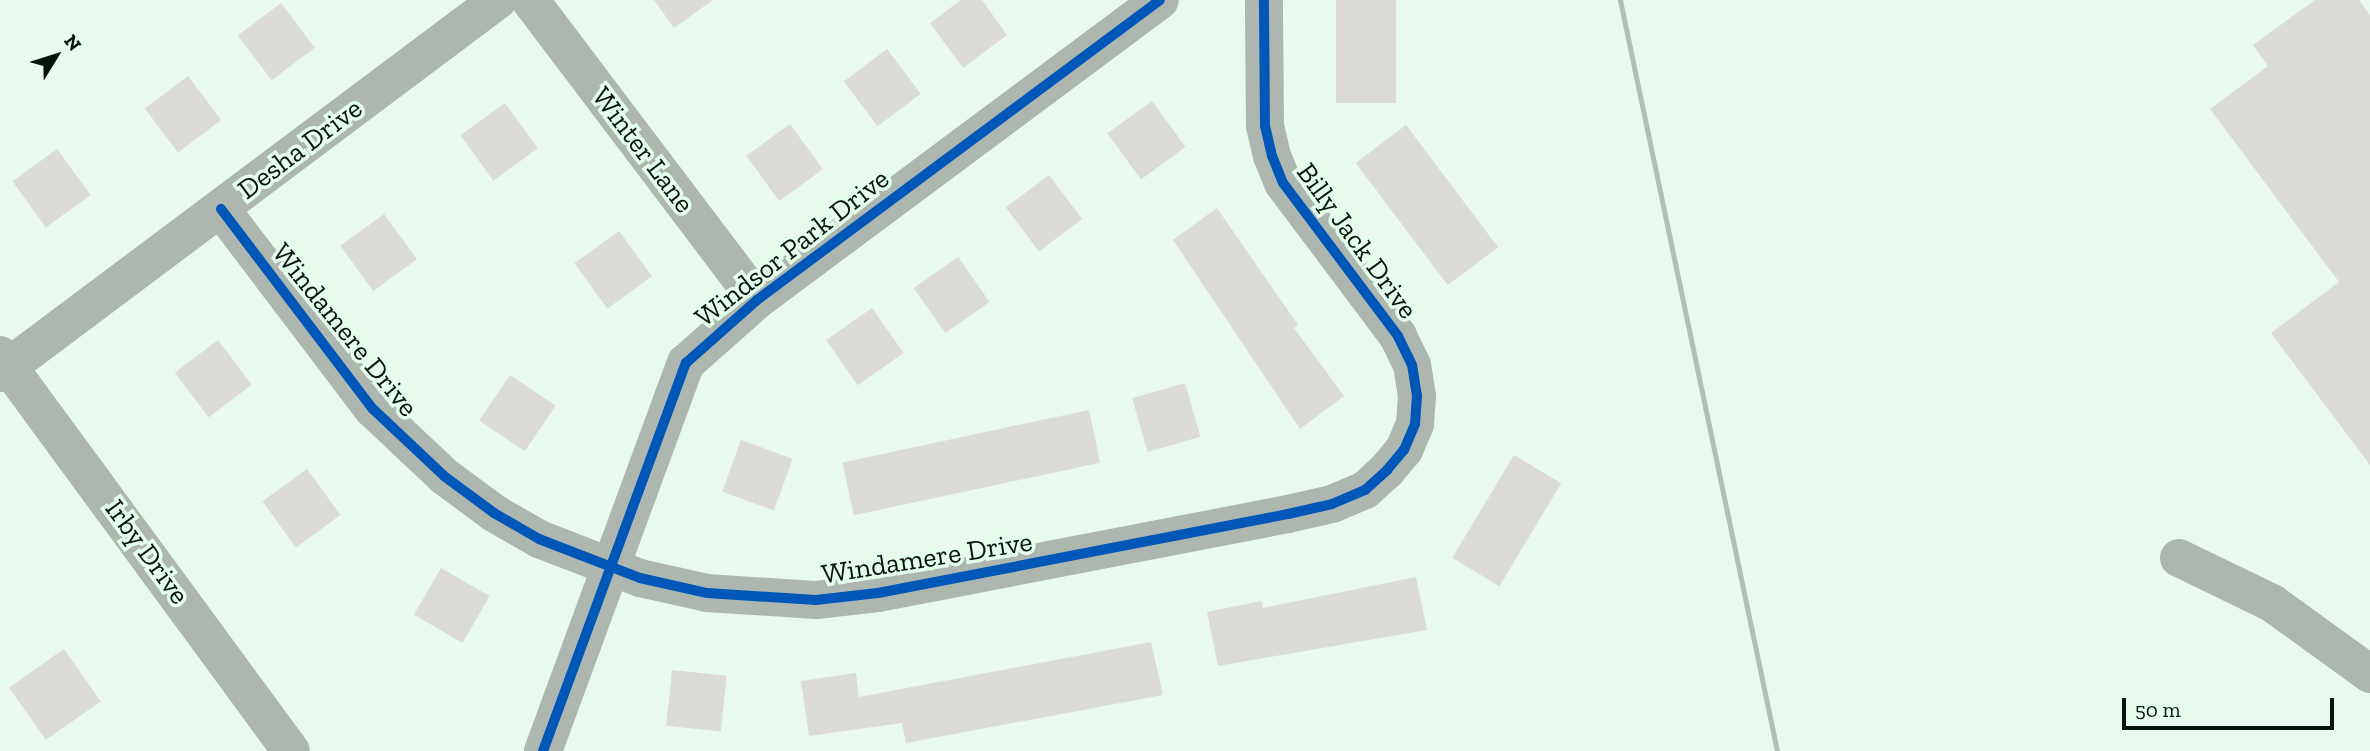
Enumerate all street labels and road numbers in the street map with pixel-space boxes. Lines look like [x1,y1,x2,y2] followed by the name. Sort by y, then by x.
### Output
[585,80,701,220] street label: Winter Lane
[231,91,369,207] street label: Desha Drive
[1289,156,1425,326] street label: Billy Jack Drive
[688,162,896,334] street label: Windsor Park Drive
[265,237,425,423] street label: Windamere Drive
[98,493,196,611] street label: Irby Drive
[819,525,1035,591] street label: Windamere Drive

